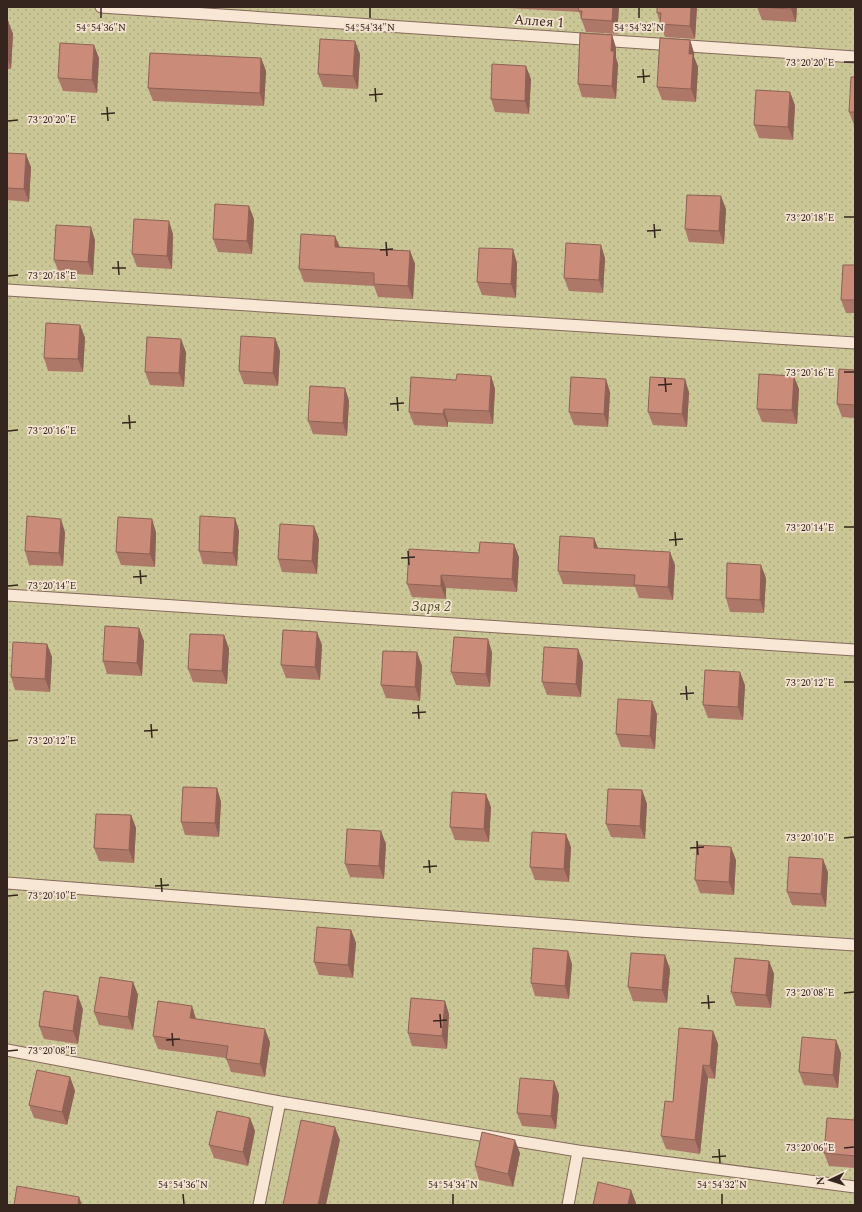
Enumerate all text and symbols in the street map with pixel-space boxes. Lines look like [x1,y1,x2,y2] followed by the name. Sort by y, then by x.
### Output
[513,9,565,33] street label: Аллея 1
[76,20,126,36] text: 54°54'36"N
[345,20,395,36] text: 54°54'34"N
[614,20,664,36] text: 54°54'32"N
[786,55,834,71] text: 73°20'20"E
[28,112,76,128] text: 73°20'20"E
[786,210,834,226] text: 73°20'18"E
[28,268,76,284] text: 73°20'18"E
[786,365,834,381] text: 73°20'16"E
[28,423,76,439] text: 73°20'16"E
[786,520,834,536] text: 73°20'14"E
[28,578,76,594] text: 73°20'14"E
[411,596,451,617] park label: Заря 2
[786,675,834,691] text: 73°20'12"E
[28,733,76,749] text: 73°20'12"E
[786,830,834,846] text: 73°20'10"E
[28,888,76,904] text: 73°20'10"E
[786,985,834,1001] text: 73°20'08"E
[28,1043,76,1059] text: 73°20'08"E
[786,1140,834,1156] text: 73°20'06"E
[810,1160,850,1200] north arrow
[812,1176,829,1186] text: N
[158,1177,208,1193] text: 54°54'36"N
[428,1177,478,1193] text: 54°54'34"N
[697,1177,747,1193] text: 54°54'32"N

